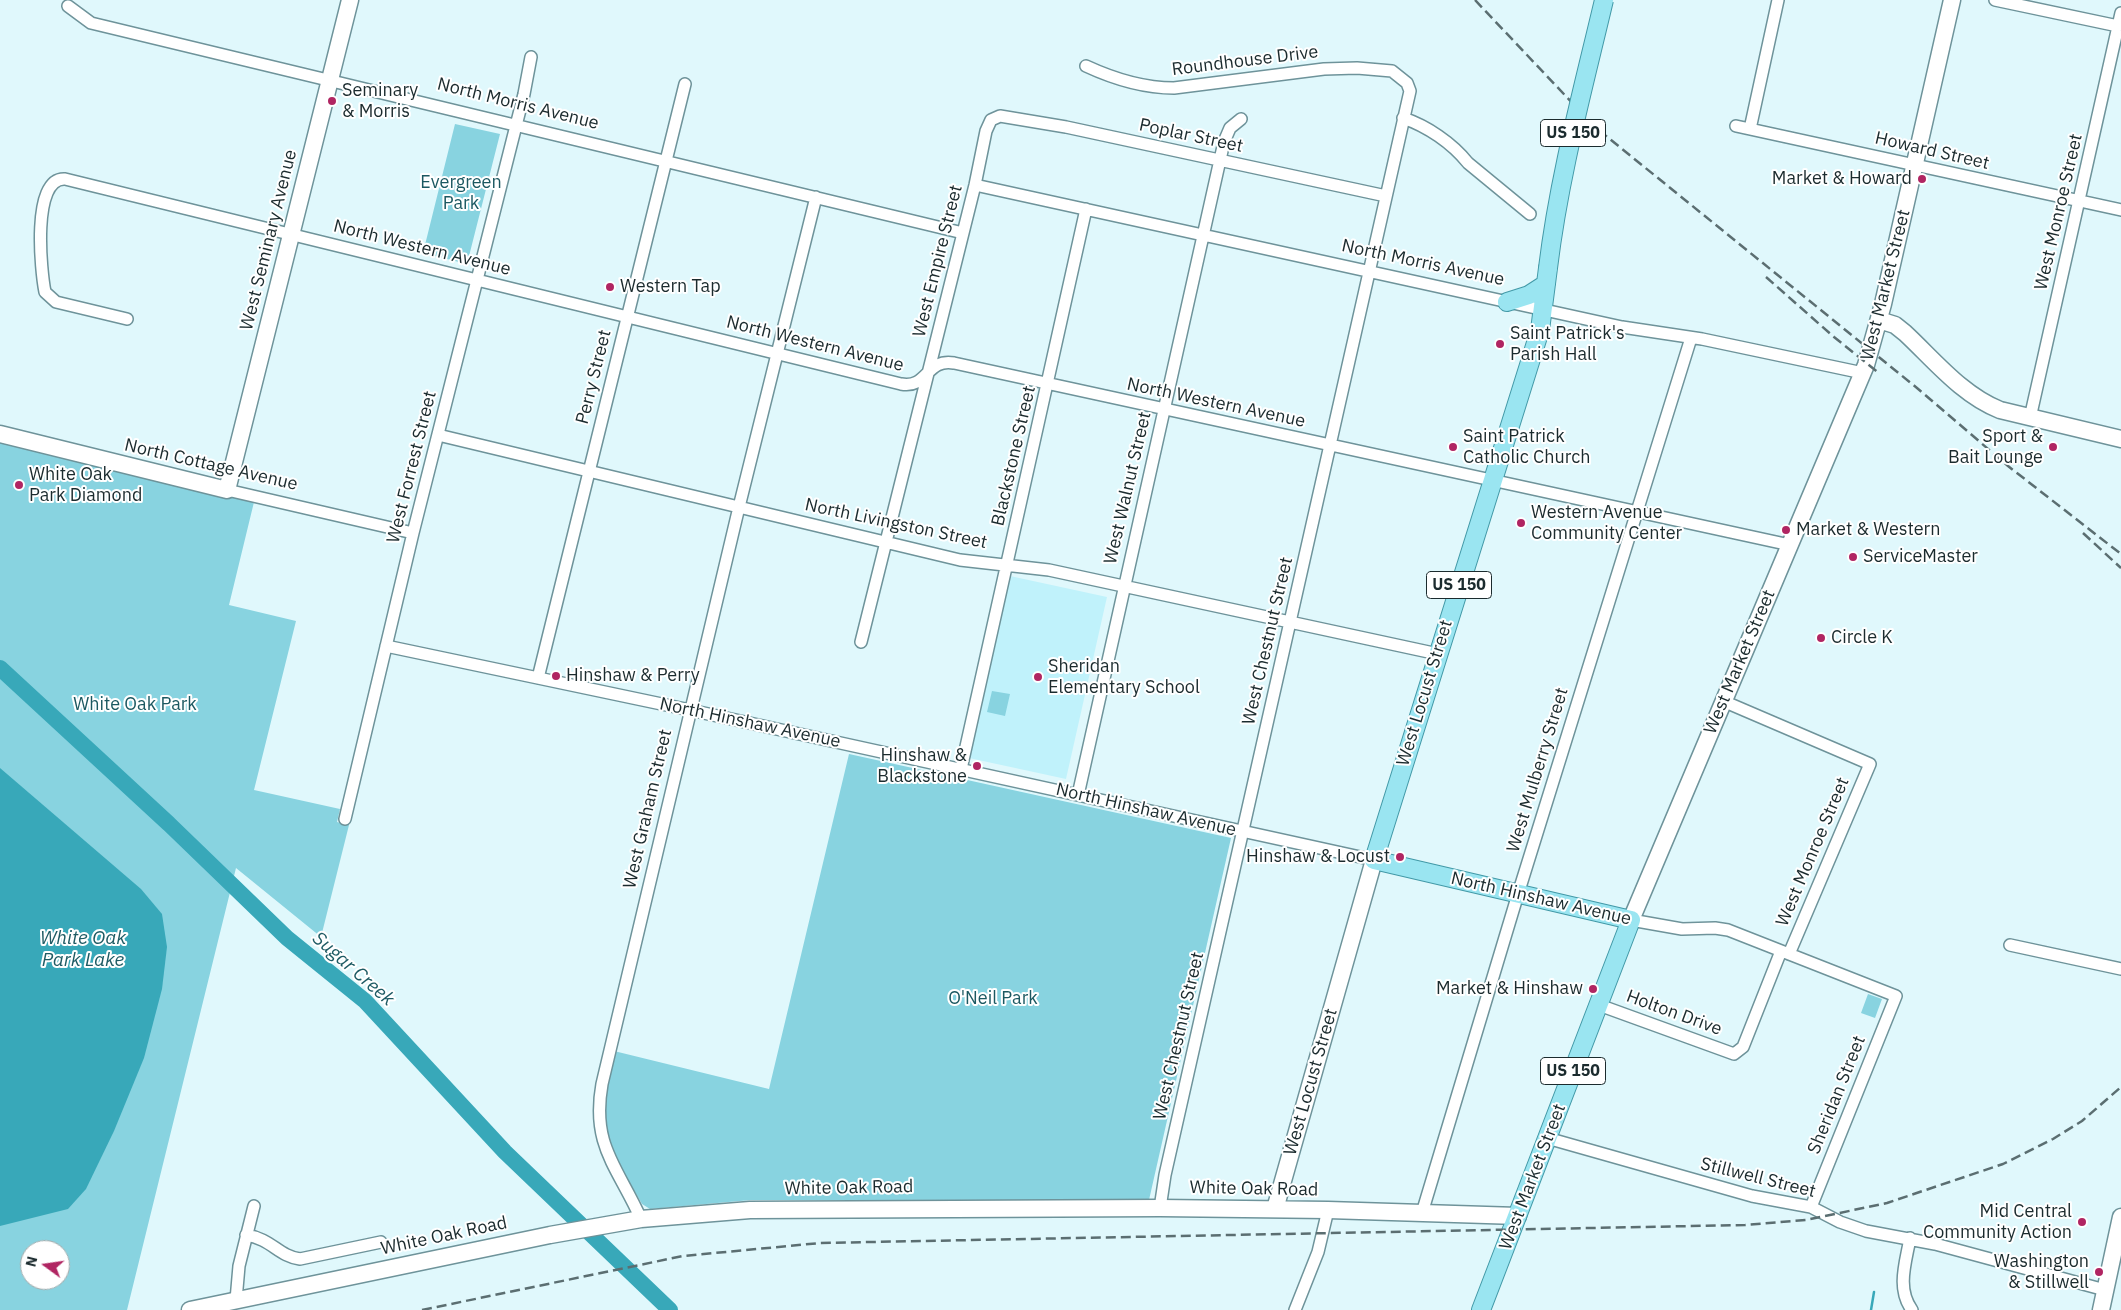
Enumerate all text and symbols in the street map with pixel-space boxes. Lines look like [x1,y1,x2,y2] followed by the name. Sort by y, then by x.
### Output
[1171,41,1319,81] street label: Roundhouse Drive
[435,73,601,135] street label: North Morris Avenue
[342,80,418,122] place label: Seminary & Morris
[326,95,338,107] marker: Seminary & Morris
[1137,114,1245,158] street label: Poplar Street
[1540,120,1606,146] road number: US 150
[1873,127,1991,175] street label: Howard Street
[2030,132,2088,292] street label: West Monroe Street
[236,147,302,333] street label: West Seminary Avenue
[1772,168,1912,190] place label: Market & Howard
[420,172,502,214] park label: Evergreen Park
[1916,173,1928,185] marker: Market & Howard
[909,183,967,339] street label: West Empire Street
[1857,207,1915,363] street label: West Market Street
[331,216,513,280] street label: North Western Avenue
[1340,235,1506,291] street label: North Morris Avenue
[620,276,721,298] place label: Western Tap
[604,281,616,293] marker: Western Tap
[724,312,906,376] street label: North Western Avenue
[1510,323,1625,366] place label: Saint Patrick's Parish Hall
[572,328,616,426] street label: Perry Street
[1494,338,1506,350] marker: Saint Patrick's Parish Hall
[1125,374,1307,432] street label: North Western Avenue
[987,384,1041,528] street label: Blackstone Street
[383,389,441,545] street label: West Forrest Street
[1100,410,1156,566] street label: West Walnut Street
[1463,426,1591,468] place label: Saint Patrick Catholic Church
[1948,426,2043,468] place label: Sport & Bait Lounge
[122,435,300,495] street label: North Cottage Avenue
[1447,441,1459,453] marker: Saint Patrick Catholic Church
[2047,441,2059,453] marker: Sport & Bait Lounge
[29,464,142,506] place label: White Oak Park Diamond
[13,479,25,491] marker: White Oak Park Diamond
[803,494,989,554] street label: North Livingston Street
[1531,502,1682,544] place label: Western Avenue Community Center
[1515,517,1527,529] marker: Western Avenue Community Center
[1796,519,1940,541] place label: Market & Western
[1780,524,1792,536] marker: Market & Western
[1863,546,1978,568] place label: ServiceMaster
[1847,551,1859,563] marker: ServiceMaster
[1238,555,1298,727] street label: West Chestnut Street
[1426,572,1492,598] road number: US 150
[1700,587,1780,737] street label: West Market Street
[1393,617,1457,769] street label: West Locust Street
[1831,627,1893,649] place label: Circle K
[1815,632,1827,644] marker: Circle K
[1048,656,1200,699] place label: Sheridan Elementary School
[566,665,700,687] place label: Hinshaw & Perry
[550,670,562,682] marker: Hinshaw & Perry
[1032,671,1044,683] marker: Sheridan Elementary School
[1503,685,1573,855] street label: West Mulberry Street
[658,693,842,753] street label: North Hinshaw Avenue
[73,694,197,716] park label: White Oak Park
[619,727,677,891] street label: West Graham Street
[877,745,967,788] place label: Hinshaw & Blackstone
[971,760,983,772] marker: Hinshaw & Blackstone
[1772,774,1854,930] street label: West Monroe Street
[1054,779,1238,841] street label: North Hinshaw Avenue
[1246,846,1390,868] place label: Hinshaw & Locust
[1394,851,1406,863] marker: Hinshaw & Locust
[1449,868,1633,930] street label: North Hinshaw Avenue
[307,927,399,1011] water label: Sugar Creek
[40,928,126,972] water label: White Oak Park Lake
[1149,950,1209,1122] street label: West Chestnut Street
[1436,978,1583,1000] place label: Market & Hinshaw
[1587,983,1599,995] marker: Market & Hinshaw
[1623,986,1725,1040] street label: Holton Drive
[948,988,1038,1010] park label: O'Neil Park
[1280,1006,1342,1158] street label: West Locust Street
[1803,1033,1871,1157] street label: Sheridan Street
[1540,1058,1606,1084] road number: US 150
[1495,1101,1571,1253] street label: West Market Street
[1698,1153,1818,1203] street label: Stillwell Street
[785,1176,913,1200] street label: White Oak Road
[1190,1177,1318,1201] street label: White Oak Road
[1923,1201,2072,1244] place label: Mid Central Community Action
[379,1212,509,1260] street label: White Oak Road
[2076,1216,2088,1228] marker: Mid Central Community Action
[20,1240,70,1290] north arrow
[1994,1251,2089,1294] place label: Washington & Stillwell
[21,1255,41,1269] text: N
[2093,1266,2105,1278] marker: Washington & Stillwell

